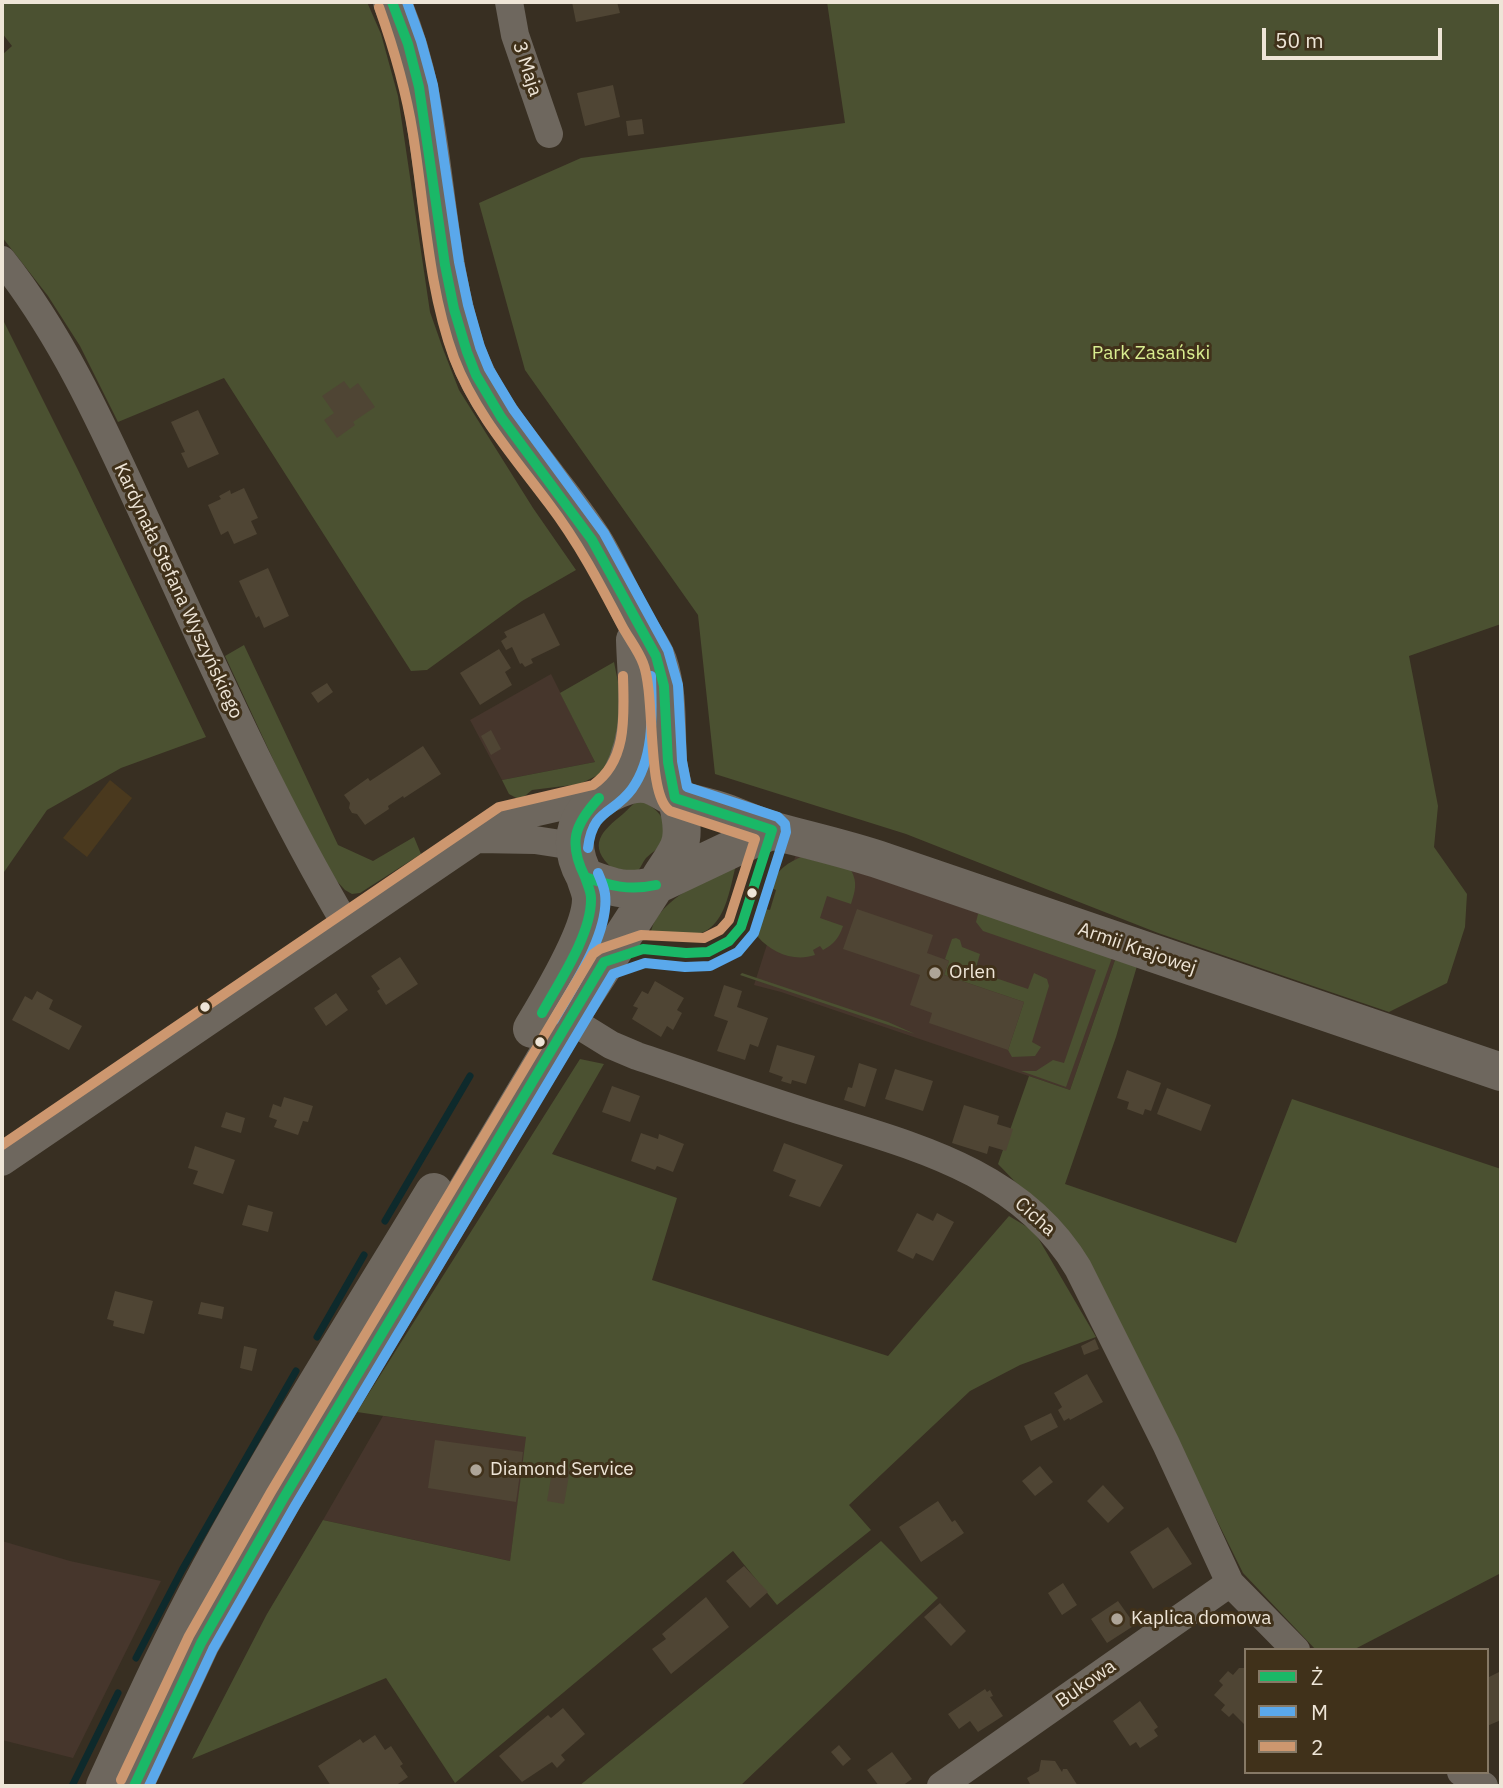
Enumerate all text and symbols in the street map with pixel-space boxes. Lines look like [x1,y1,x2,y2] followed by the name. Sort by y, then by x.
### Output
[1265,14,1445,58] scale bar
[1275,26,1324,54] text: 50 m
[507,39,547,99] street label: 3 Maja
[1092,343,1210,365] park label: Park Zasański
[109,460,247,722] street label: Kardynała Stefana Wyszyńskiego
[745,886,759,900] unlabelled marker
[1075,918,1199,980] street label: Armii Krajowej
[949,962,996,984] place label: Orlen
[927,965,943,981] marker: Orlen
[198,1000,212,1014] unlabelled marker
[533,1035,547,1049] unlabelled marker
[1010,1193,1060,1241] street label: Cicha
[490,1459,634,1481] place label: Diamond Service
[468,1462,484,1478] marker: Diamond Service
[1131,1608,1271,1630] place label: Kaplica domowa
[1109,1611,1125,1627] marker: Kaplica domowa
[1244,1648,1489,1774] legend
[1052,1655,1120,1713] street label: Bukowa
[1311,1663,1323,1691] text: Ż
[1311,1698,1328,1726] text: M
[1311,1733,1324,1761] text: 2

